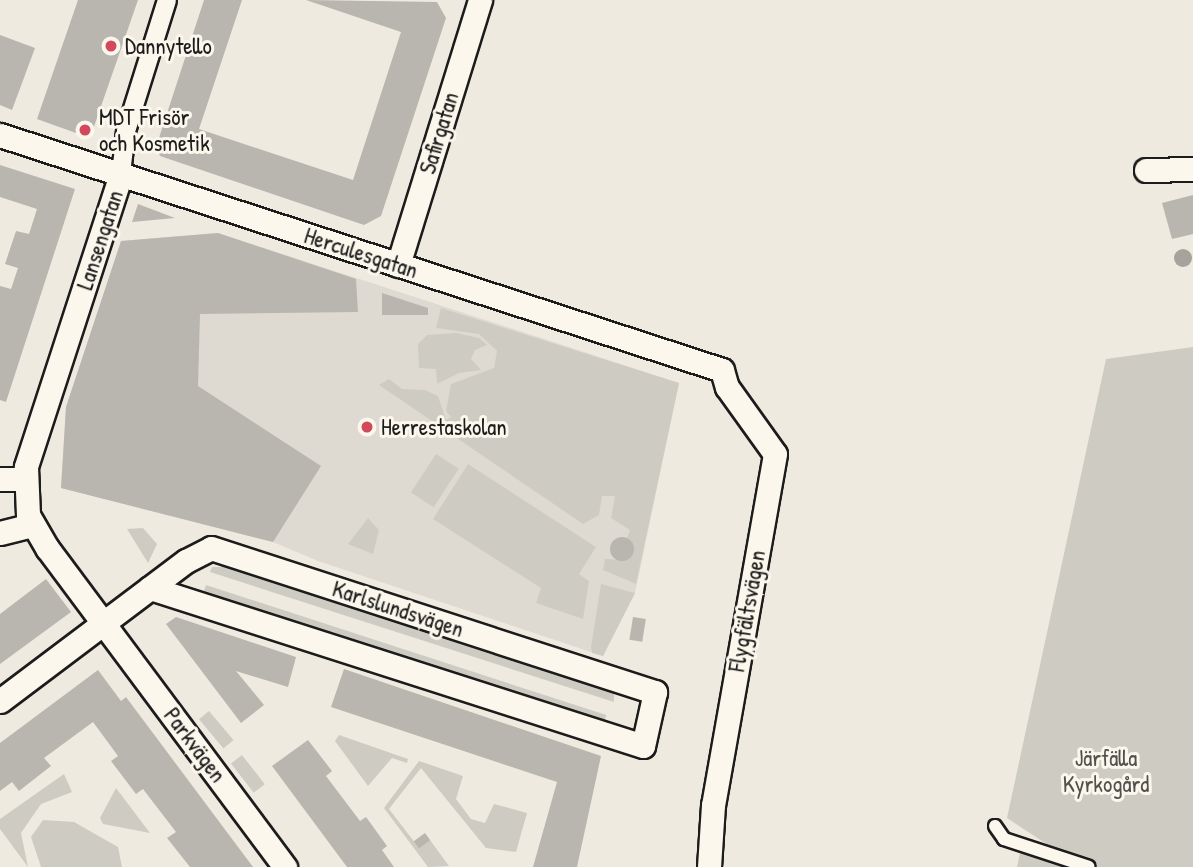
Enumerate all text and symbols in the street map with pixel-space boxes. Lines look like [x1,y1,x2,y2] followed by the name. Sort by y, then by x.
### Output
[125,32,212,60] place label: Dannytello
[103,38,119,54] marker: Dannytello
[413,89,465,177] street label: Safirgatan
[99,103,210,157] place label: MDT Frisör och Kosmetik
[77,122,93,138] marker: MDT Frisör och Kosmetik
[71,187,129,293] street label: Lansengatan
[301,222,421,284] street label: Herculesgatan
[381,413,507,441] place label: Herrestaskolan
[359,419,375,435] marker: Herrestaskolan
[723,548,771,674] street label: Flygfältsvägen
[329,575,467,643] street label: Karlslundsvägen
[158,702,232,788] street label: Parkvägen
[1063,744,1149,798] park label: Järfälla Kyrkogård

